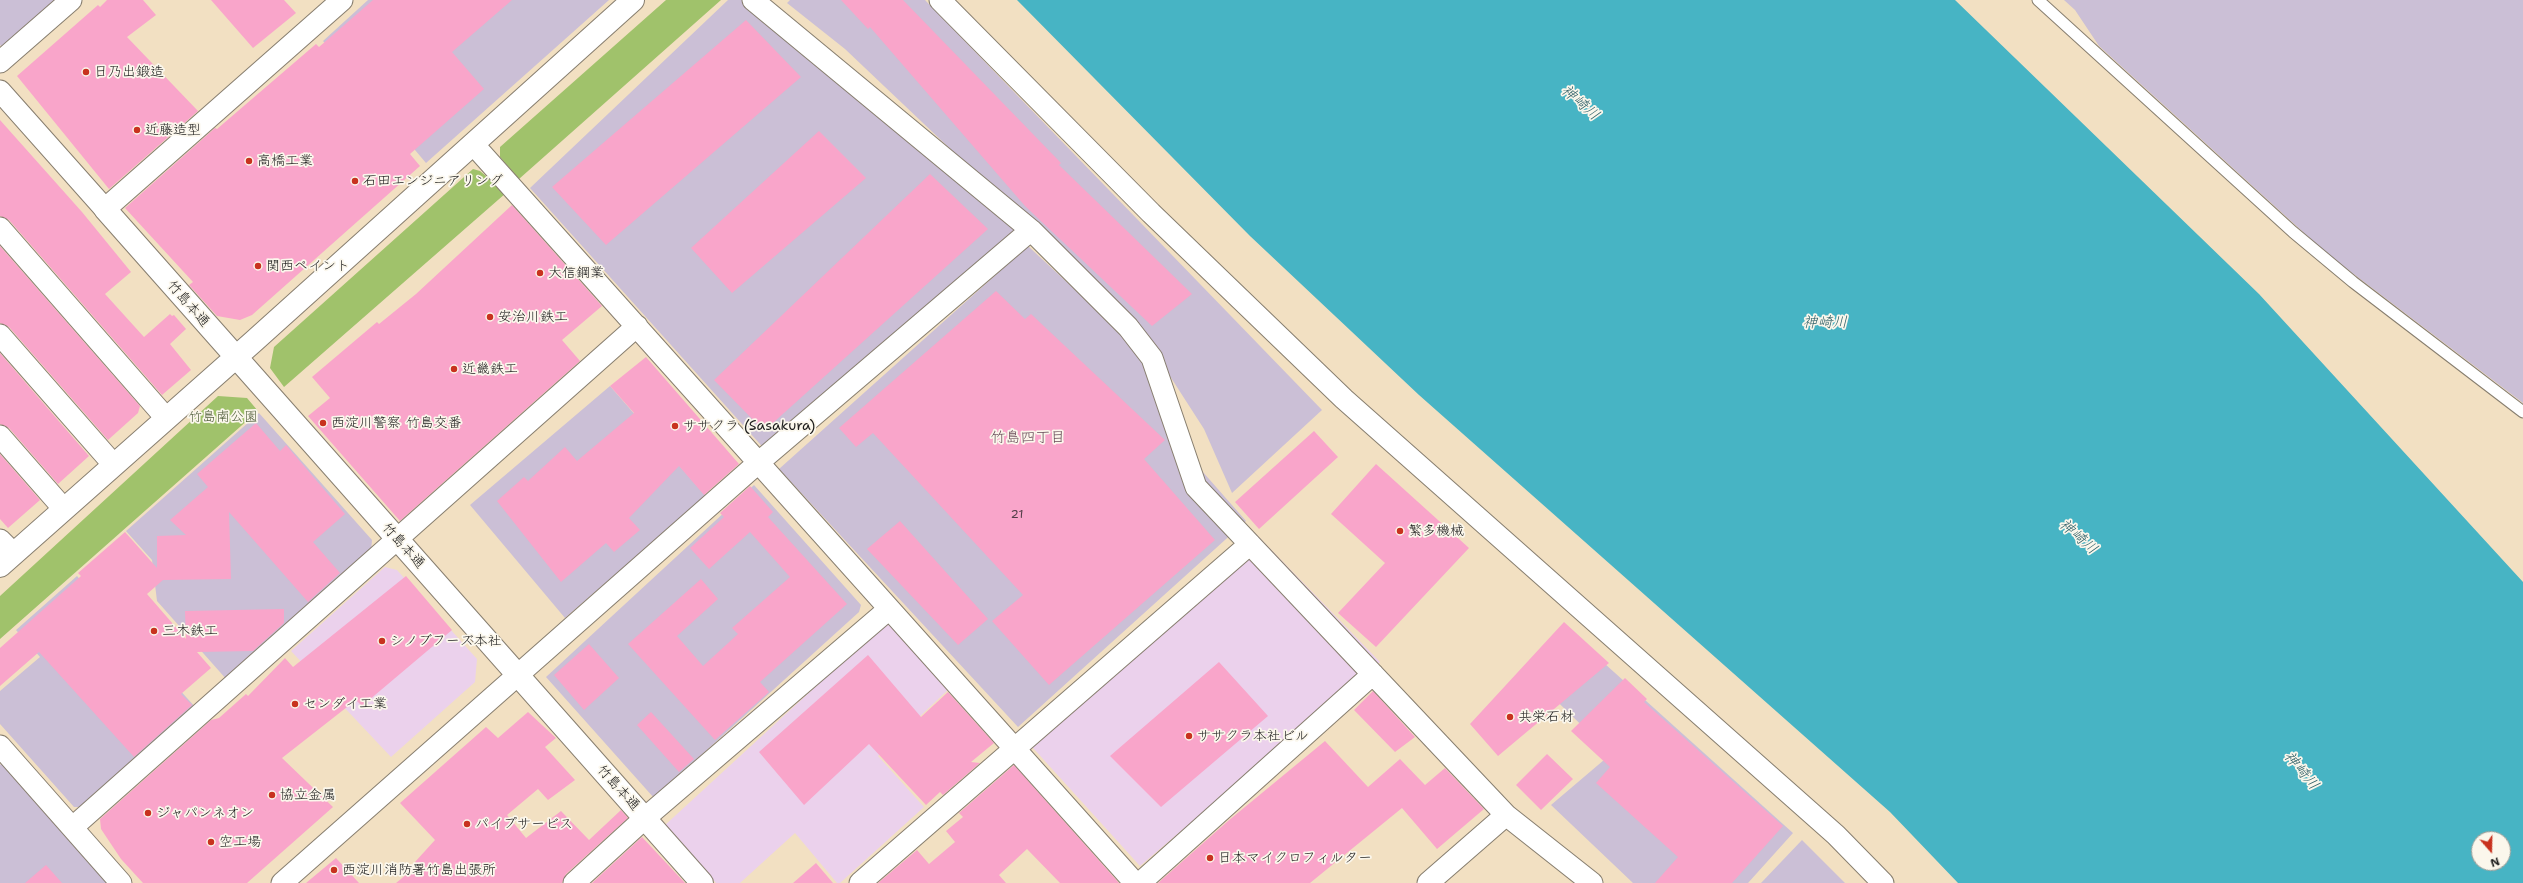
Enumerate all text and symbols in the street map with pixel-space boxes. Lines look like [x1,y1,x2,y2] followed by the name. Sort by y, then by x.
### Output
[94,64,164,80] place label: 日乃出鍛造
[81,67,91,77] marker: 日乃出鍛造
[1557,81,1603,125] water label: 神崎川
[145,122,201,138] place label: 近藤造型
[132,125,142,135] marker: 近藤造型
[257,153,313,169] place label: 高橋工業
[244,156,254,166] marker: 高橋工業
[363,173,503,189] place label: 石田エンジニアリング
[350,176,360,186] marker: 石田エンジニアリング
[266,258,350,274] place label: 関西ペイント
[253,261,263,271] marker: 関西ペイント
[548,265,604,281] place label: 大信鋼業
[535,268,545,278] marker: 大信鋼業
[163,277,213,331] street label: 竹島本通
[498,309,568,325] place label: 安治川鉄工
[485,312,495,322] marker: 安治川鉄工
[1803,314,1847,332] water label: 神崎川
[462,361,518,377] place label: 近畿鉄工
[449,364,459,374] marker: 近畿鉄工
[188,409,258,425] park label: 竹島南公園
[331,415,462,431] place label: 西淀川警察 竹島交番
[318,418,328,428] marker: 西淀川警察 竹島交番
[683,418,815,434] place label: ササクラ (Sasakura)
[670,421,680,431] marker: ササクラ (Sasakura)
[991,429,1065,447] district label: 竹島四丁目
[1011,508,1023,522] house number: 21
[2055,515,2101,559] water label: 神崎川
[378,520,428,572] street label: 竹島本通
[1408,523,1464,539] place label: 繁多機械
[1395,526,1405,536] marker: 繁多機械
[162,623,218,639] place label: 三木鉄工
[149,626,159,636] marker: 三木鉄工
[390,633,502,649] place label: シノブフーズ本社
[377,636,387,646] marker: シノブフーズ本社
[303,696,387,712] place label: センダイ工業
[290,699,300,709] marker: センダイ工業
[1518,709,1574,725] place label: 共栄石材
[1505,712,1515,722] marker: 共栄石材
[1197,728,1309,744] place label: ササクラ本社ビル
[1184,731,1194,741] marker: ササクラ本社ビル
[2280,748,2322,794] water label: 神崎川
[593,762,643,814] street label: 竹島本通
[280,787,336,803] place label: 協立金属
[267,790,277,800] marker: 協立金属
[156,805,254,821] place label: ジャパンネオン
[143,808,153,818] marker: ジャパンネオン
[475,816,573,832] place label: パイプサービス
[462,819,472,829] marker: パイプサービス
[2471,831,2511,871] north arrow
[219,834,261,850] place label: 空工場
[206,837,216,847] marker: 空工場
[1218,850,1372,866] place label: 日本マイクロフィルター
[1205,853,1215,863] marker: 日本マイクロフィルター
[2488,853,2502,870] text: N
[342,862,496,878] place label: 西淀川消防署竹島出張所
[329,865,339,875] marker: 西淀川消防署竹島出張所

